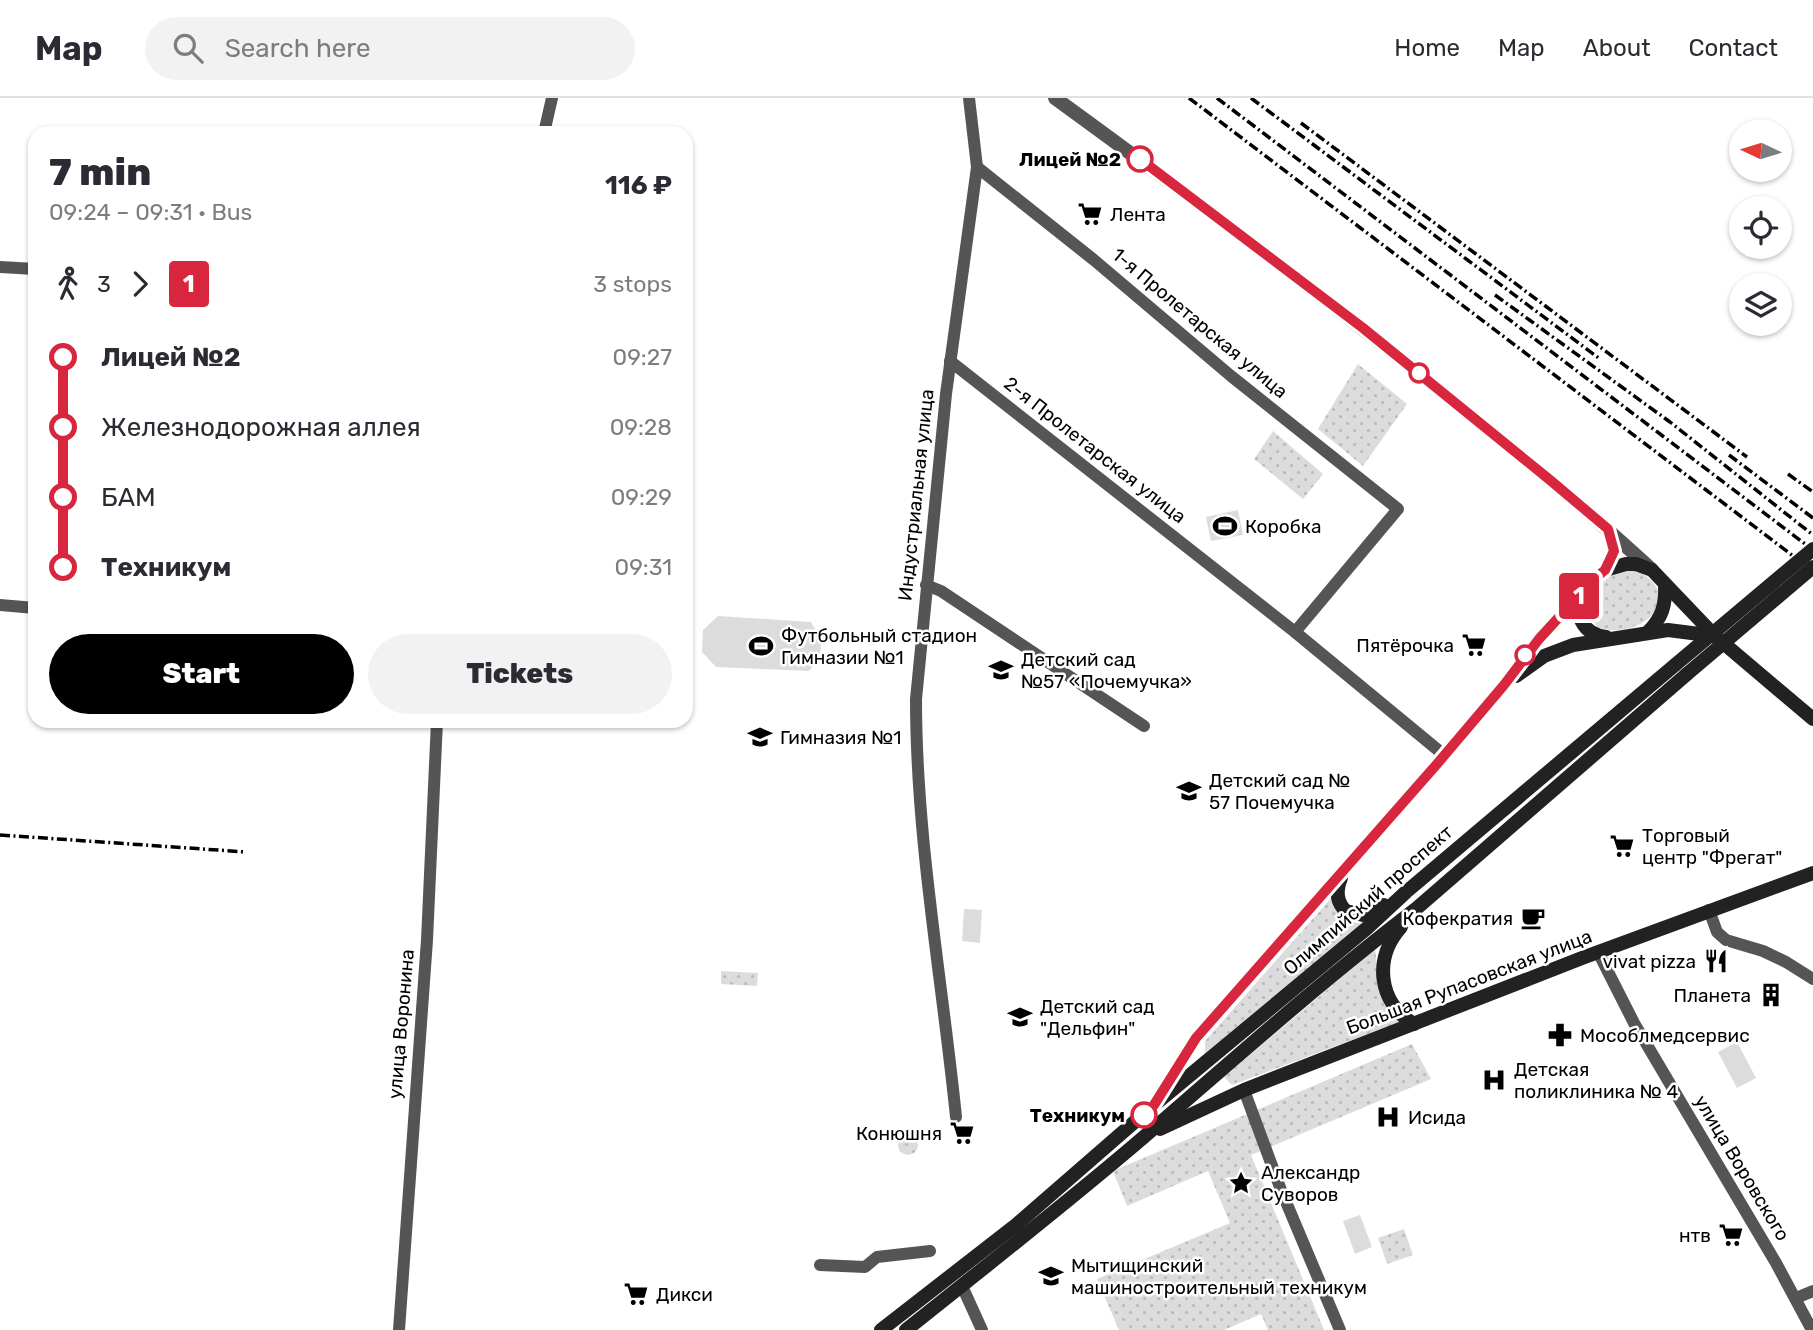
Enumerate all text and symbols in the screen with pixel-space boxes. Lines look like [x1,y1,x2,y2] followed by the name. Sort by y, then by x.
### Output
[145,17,635,80] search box
[35,29,103,68] text: Map
[169,29,207,67] icon: search
[225,33,370,64] text: Search here
[1394,34,1460,62] text: Home
[1498,34,1545,62] text: Map
[1583,34,1651,62] text: About
[1689,34,1778,62] text: Contact
[1729,119,1792,182] north arrow
[1729,119,1792,336] map controls
[1127,146,1153,172] marker: Лицей №2
[1019,148,1121,171] place label: Лицей №2
[49,149,151,195] text: 7 min
[605,170,672,201] text: 116 ₽
[1729,196,1792,259] button: locate
[49,198,252,226] text: 09:24 – 09:31 · Bus
[1076,200,1104,228] supermarket icon: Лента
[1110,203,1166,226] place label: Лента
[1108,243,1292,403] street label: 1-я Пролетарская улица
[49,265,87,303] icon: walk
[121,265,159,303] icon: forward
[97,270,111,298] text: 3
[183,270,195,298] text: 1
[593,270,672,298] text: 3 stops
[1729,273,1792,336] button: layers
[101,342,241,373] text: Лицей №2
[613,343,672,371] text: 09:27
[1409,363,1429,383] unlabelled marker
[999,372,1191,528] street label: 2-я Пролетарская улица
[893,388,939,602] street label: Индустриальная улица
[101,412,421,443] text: Железнодорожная аллея
[610,413,672,441] text: 09:28
[101,482,156,513] text: БАМ
[611,483,672,511] text: 09:29
[1211,512,1239,540] sports icon: Коробка
[1245,515,1321,538] place label: Коробка
[101,552,231,583] text: Техникум
[615,553,672,581] text: 09:31
[1556,573,1602,619] line badge: 1
[1573,582,1585,610] text: 1
[781,624,977,669] place label: Футбольный стадион Гимназии №1
[1460,631,1488,659] supermarket icon: Пятёрочка
[747,632,775,660] sports icon: Футбольный стадион Гимназии №1
[49,634,354,714] button: Start
[368,634,672,714] button: Tickets
[1356,634,1454,657] place label: Пятёрочка
[1515,645,1535,665] unlabelled marker
[1021,648,1192,693] place label: Детский сад №57 «Почемучка»
[987,656,1015,684] school or university icon: Детский сад №57 «Почемучка»
[746,723,774,751] school or university icon: Гимназия №1
[780,726,901,749] place label: Гимназия №1
[1209,769,1350,814] place label: Детский сад № 57 Почемучка
[1175,777,1203,805] school or university icon: Детский сад № 57 Почемучка
[1279,820,1458,980] street label: Олимпийский проспект
[1642,824,1782,869] place label: Торговый центр "Фрегат"
[1608,832,1636,860] supermarket icon: Торговый центр "Фрегат"
[1519,904,1547,932] cafe icon: Кофекратия
[1403,907,1513,930] place label: Кофекратия
[1343,924,1595,1040] street label: Большая Рупасовская улица
[1702,947,1730,975] restaurant icon: vivat pizza
[383,948,419,1100] street label: улица Воронина
[1602,950,1696,973] place label: vivat pizza
[1757,981,1785,1009] building icon: Планета
[1673,984,1751,1007] place label: Планета
[1040,995,1155,1040] place label: Детский сад "Дельфин"
[1006,1003,1034,1031] school or university icon: Детский сад "Дельфин"
[1546,1021,1574,1049] pharmacy icon: Мособлмедсервис
[1580,1024,1750,1047] place label: Мособлмедсервис
[1514,1058,1678,1103] place label: Детская поликлиника № 4
[1480,1066,1508,1094] hospital icon: Детская поликлиника № 4
[1689,1091,1795,1245] street label: улица Воровского
[1131,1102,1157,1128] marker: Техникум
[1374,1103,1402,1131] hospital icon: Исида
[1030,1104,1125,1127] place label: Техникум
[1408,1106,1466,1129] place label: Исида
[948,1119,976,1147] supermarket icon: Конюшня
[856,1122,942,1145] place label: Конюшня
[1261,1161,1360,1206] place label: Александр Суворов
[1227,1169,1255,1197] place icon: Александр Суворов
[1717,1221,1745,1249] supermarket icon: нтв
[1679,1224,1711,1247] place label: нтв
[1071,1254,1367,1299] place label: Мытищинский машиностроительный техникум
[1037,1262,1065,1290] school or university icon: Мытищинский машиностроительный техникум
[622,1280,650,1308] supermarket icon: Дикси
[656,1283,713,1306] place label: Дикси

